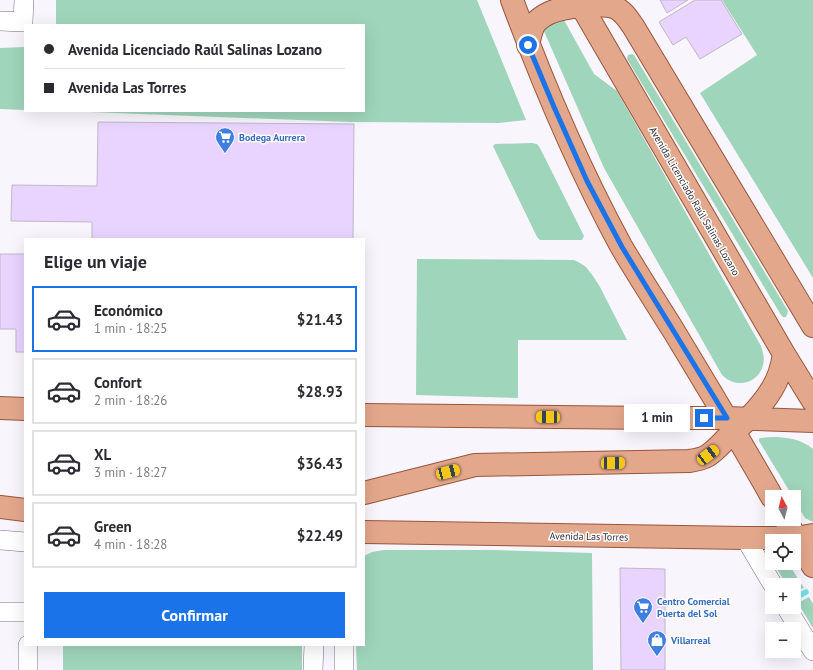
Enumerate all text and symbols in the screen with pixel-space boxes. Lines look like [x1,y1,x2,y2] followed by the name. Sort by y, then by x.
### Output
[519,36,537,54] route start
[68,40,322,59] text: Avenida Licenciado Raúl Salinas Lozano
[68,78,186,97] text: Avenida Las Torres
[647,125,743,278] street label: Avenida Licenciado Raúl Salinas Lozano
[214,126,236,154] supermarket icon: Bodega Aurrera
[239,131,305,144] place label: Bodega Aurrera
[44,250,147,273] text: Elige un viaje
[46,301,82,337] icon: car
[94,301,163,320] text: Económico
[297,310,343,329] text: $21.43
[94,320,167,337] text: 1 min · 18:25
[46,373,82,409] icon: car
[94,373,142,392] text: Confort
[297,382,343,401] text: $28.93
[94,392,167,409] text: 2 min · 18:26
[624,404,690,432] callout: 1 min
[641,409,673,426] text: 1 min
[695,409,713,427] route end
[536,411,560,423] car
[695,443,721,467] car
[46,445,82,481] icon: car
[94,445,111,464] text: XL
[297,454,343,473] text: $36.43
[601,457,625,469] car
[435,463,461,481] car
[94,464,167,481] text: 3 min · 18:27
[765,490,801,526] north arrow
[765,490,801,658] map controls
[46,517,82,553] icon: car
[94,517,132,536] text: Green
[297,526,343,545] text: $22.49
[550,529,628,544] street label: Avenida Las Torres
[765,534,801,570] button: locate
[94,536,167,553] text: 4 min · 18:28
[765,578,801,614] button: +
[44,592,345,638] button: Confirmar
[657,595,730,620] place label: Centro Comercial Puerta del Sol
[632,596,654,624] supermarket icon: Centro Comercial Puerta del Sol
[765,622,801,658] button: −
[646,629,668,657] shop icon: Villarreal
[670,634,711,647] place label: Villarreal

